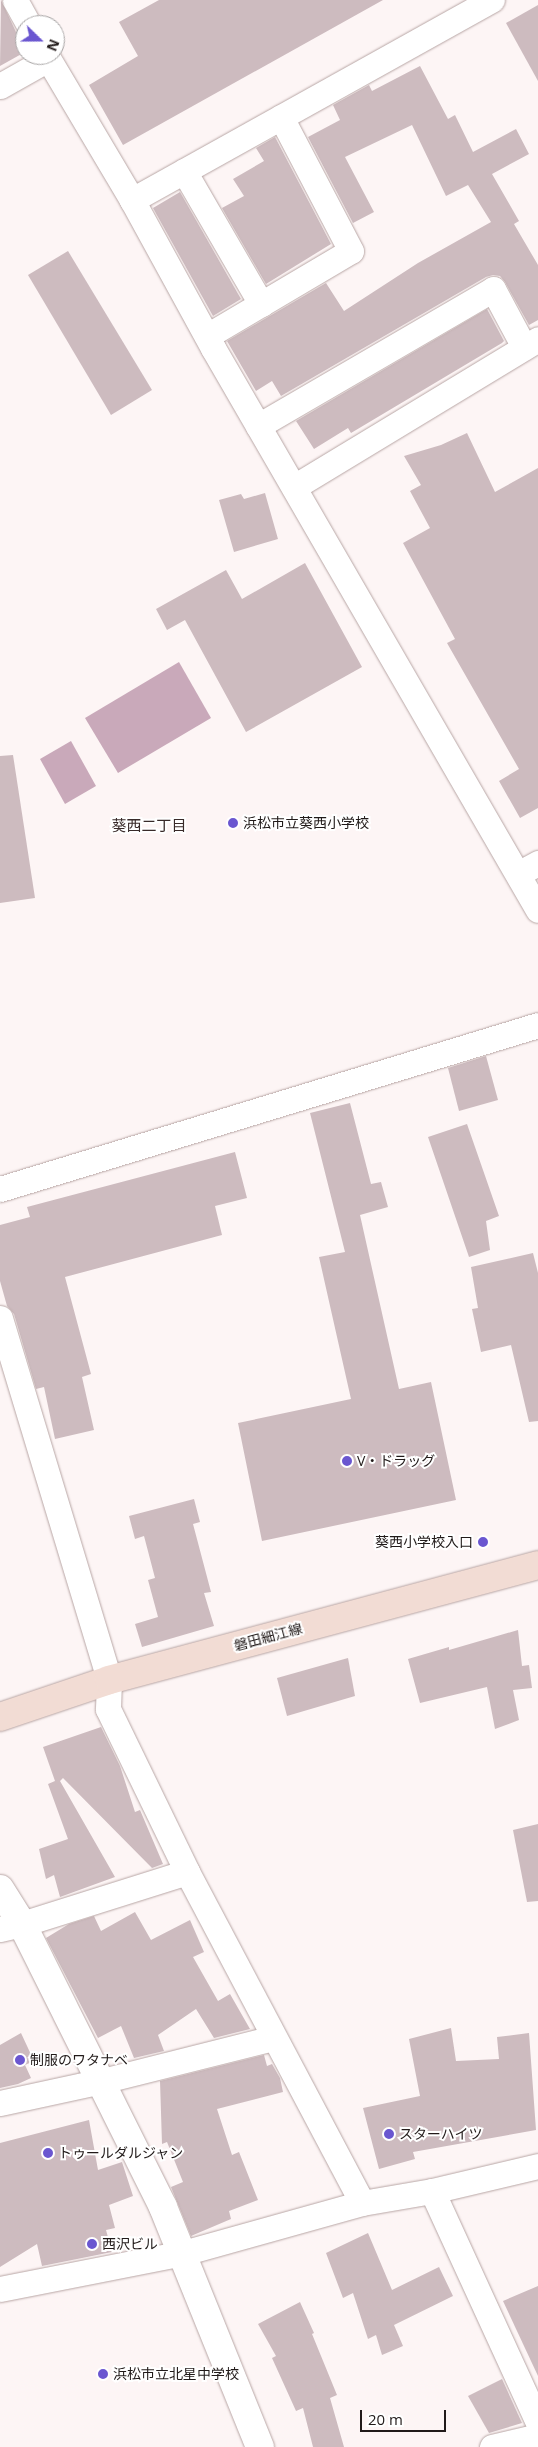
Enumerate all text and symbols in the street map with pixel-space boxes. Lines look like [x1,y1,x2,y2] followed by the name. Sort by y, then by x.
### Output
[15,15,65,65] north arrow
[43,37,64,54] text: N
[243,815,369,831] place label: 浜松市立葵西小学校
[112,817,186,835] district label: 葵西二丁目
[227,817,239,829] marker: 浜松市立葵西小学校
[357,1453,435,1469] place label: V・ドラッグ
[341,1455,353,1467] marker: V・ドラッグ
[375,1534,473,1550] place label: 葵西小学校入口
[477,1536,489,1548] marker: 葵西小学校入口
[232,1620,304,1654] street label: 磐田細江線
[30,2052,128,2068] place label: 制服のワタナベ
[14,2054,26,2066] marker: 制服のワタナベ
[399,2126,483,2142] place label: スターハイツ
[383,2128,395,2140] marker: スターハイツ
[58,2145,184,2161] place label: トゥールダルジャン
[42,2147,54,2159] marker: トゥールダルジャン
[102,2236,158,2252] place label: 西沢ビル
[86,2238,98,2250] marker: 西沢ビル
[113,2366,239,2382] place label: 浜松市立北星中学校
[97,2368,109,2380] marker: 浜松市立北星中学校
[363,2400,449,2432] scale bar
[368,2409,403,2429] text: 20 m

